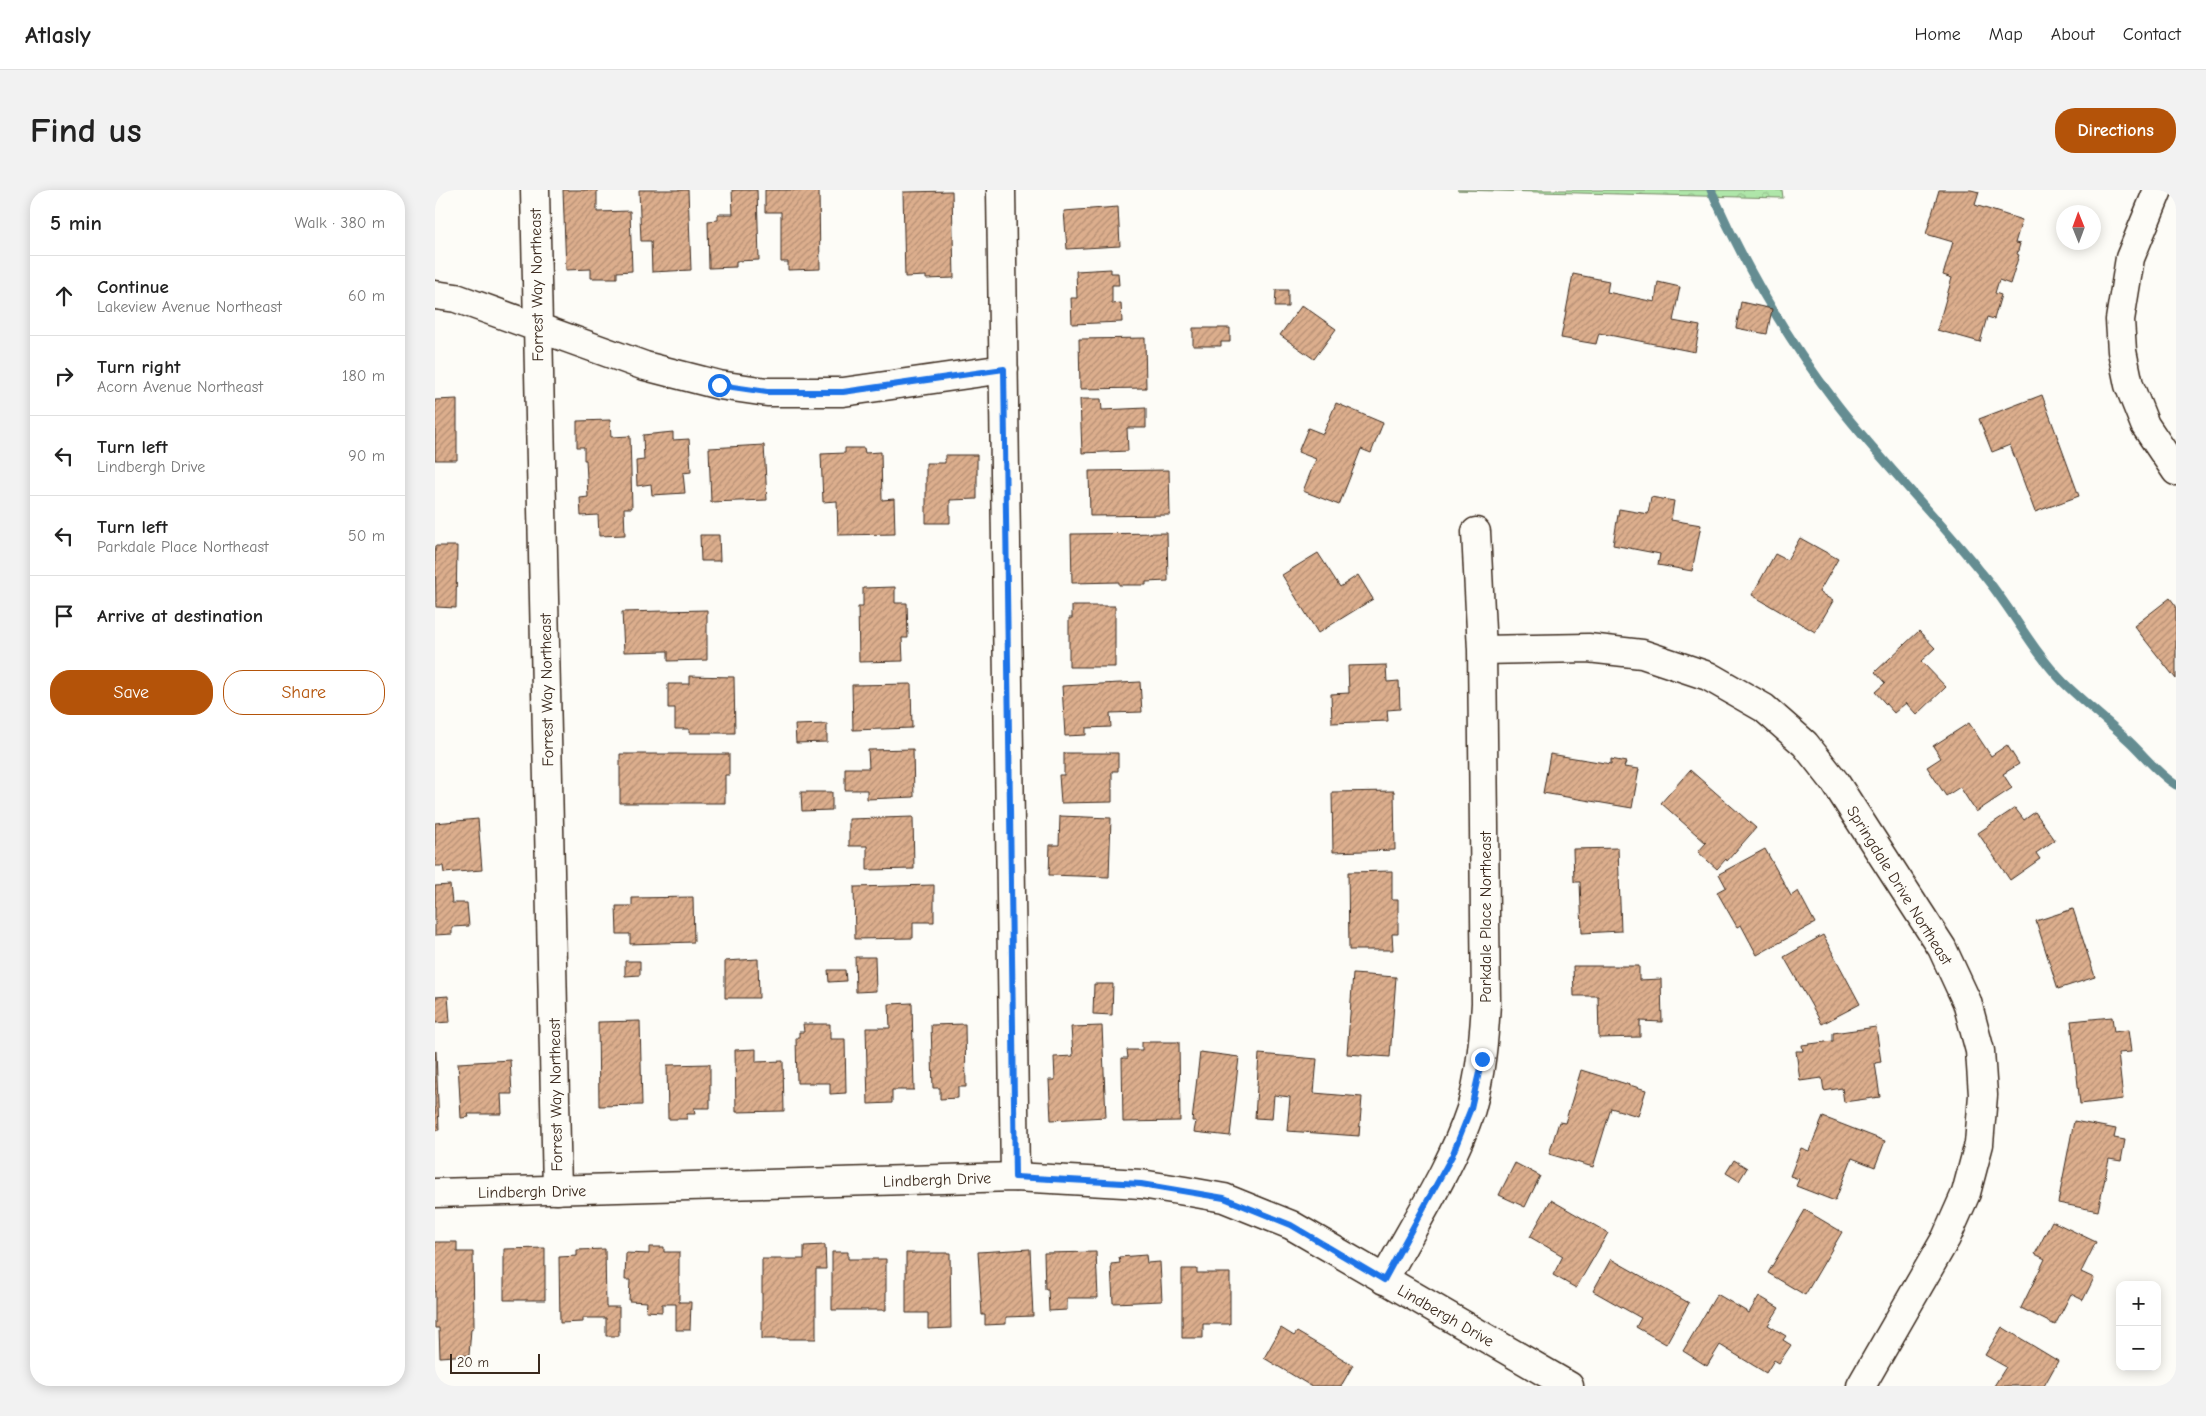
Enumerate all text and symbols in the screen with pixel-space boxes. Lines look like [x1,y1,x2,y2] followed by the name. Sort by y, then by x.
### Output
[25,21,91,49] text: Atlasly
[1914,24,1961,45] text: Home
[1989,24,2023,45] text: Map
[2051,24,2095,45] text: About
[2123,24,2181,45] text: Contact
[2055,108,2176,153] button: Directions
[30,110,142,151] text: Find us
[2056,205,2101,250] north arrow
[527,208,547,362] street label: Forrest Way Northeast
[50,211,102,235] text: 5 min
[295,214,385,232] text: Walk · 380 m
[97,276,169,298] text: Continue
[50,282,78,310] icon: ahead
[348,287,385,305] text: 60 m
[97,298,282,316] text: Lakeview Avenue Northeast
[97,356,181,378] text: Turn right
[50,362,78,390] icon: right
[342,367,385,385] text: 180 m
[708,374,731,397] route start
[97,378,263,396] text: Acorn Avenue Northeast
[97,436,168,458] text: Turn left
[50,442,78,470] icon: left
[348,447,385,465] text: 90 m
[97,458,205,476] text: Lindbergh Drive
[97,516,168,538] text: Turn left
[50,522,78,550] icon: left
[348,527,385,545] text: 50 m
[97,538,269,556] text: Parkdale Place Northeast
[50,602,78,630] icon: arrive
[97,605,263,627] text: Arrive at destination
[537,613,557,767] street label: Forrest Way Northeast
[50,670,213,715] button: Save
[223,670,385,715] button: Share
[1843,803,1956,969] street label: Springdale Drive Northeast
[1477,831,1495,1003] street label: Parkdale Place Northeast
[546,1018,566,1172] street label: Forrest Way Northeast
[1471,1048,1494,1071] route end
[883,1169,991,1191] street label: Lindbergh Drive
[478,1182,586,1202] street label: Lindbergh Drive
[1394,1281,1497,1351] street label: Lindbergh Drive
[2116,1281,2161,1371] map controls
[2116,1281,2161,1326] button: +
[2116,1326,2161,1371] button: −
[450,1351,540,1374] scale bar
[457,1354,489,1371] text: 20 m

